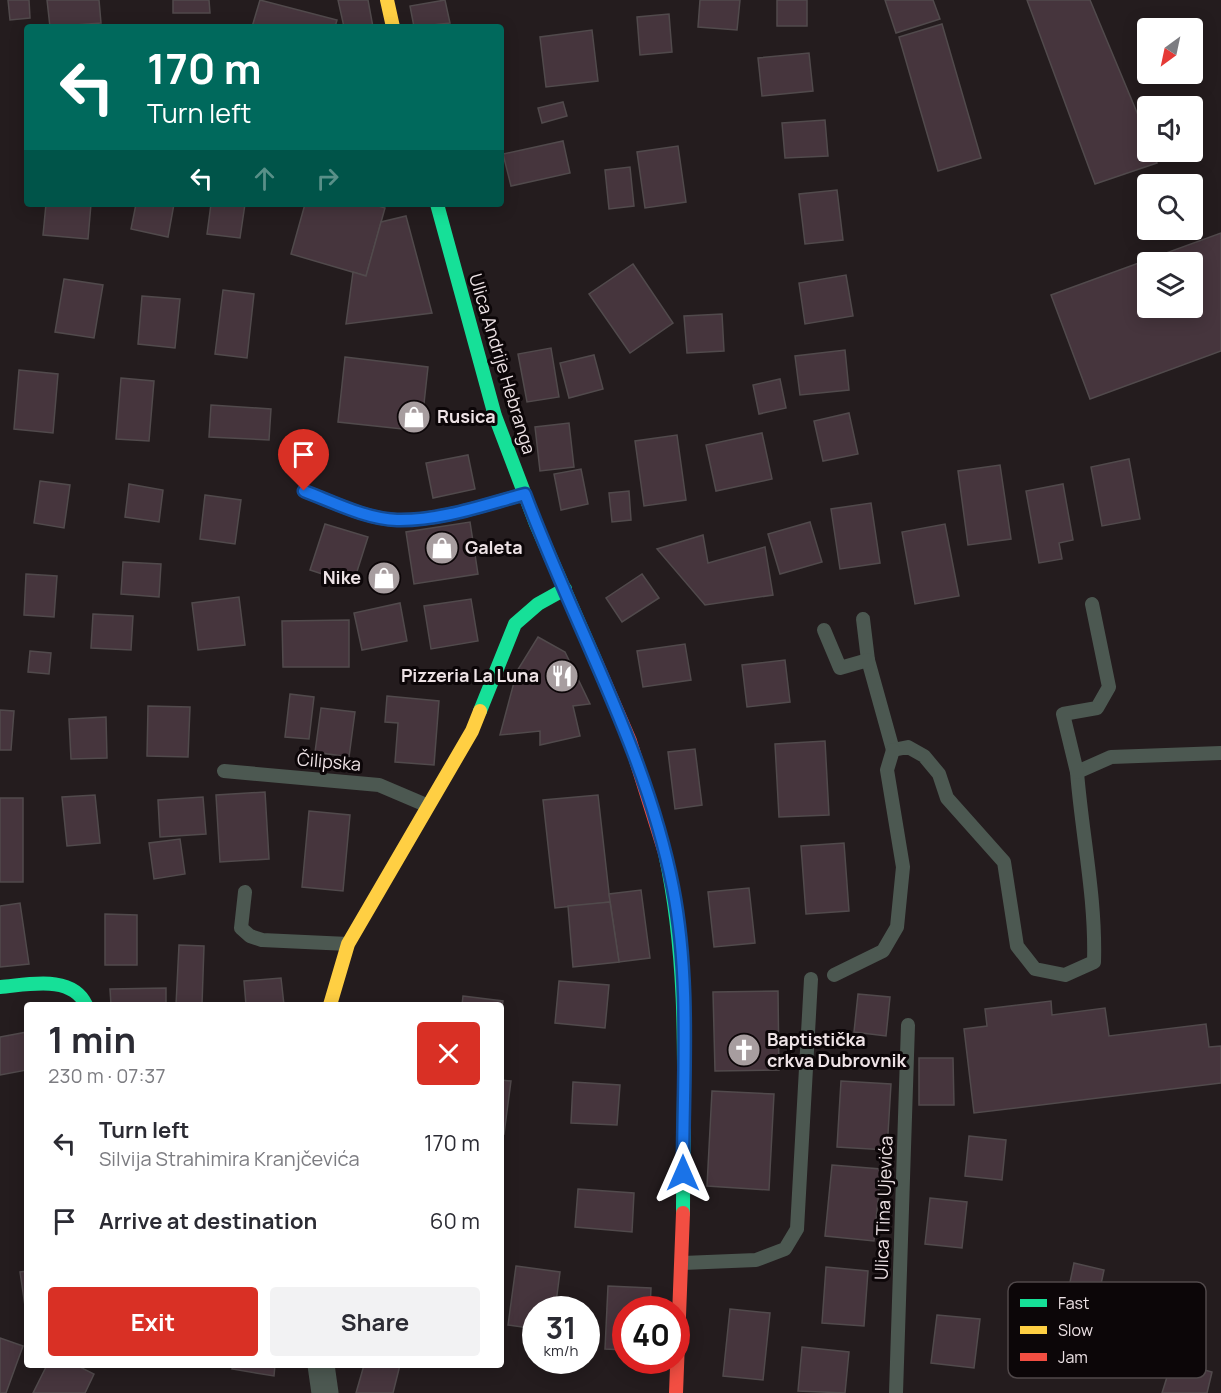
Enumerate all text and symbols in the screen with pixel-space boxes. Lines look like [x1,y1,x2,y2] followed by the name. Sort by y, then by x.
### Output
[1137,18,1203,84] north arrow
[1137,18,1203,318] map controls
[147,39,262,97] text: 170 m
[48,48,126,126] icon: left
[147,94,251,131] text: Turn left
[1137,96,1203,162] button: sound
[185,162,218,195] icon: left
[248,162,281,195] icon: ahead
[311,162,344,195] icon: right
[1137,174,1203,240] button: search
[1137,252,1203,318] button: layers
[464,271,542,457] street label: Ulica Andrije Hebranga
[396,399,432,435] shop icon: Rusica
[437,404,496,428] place label: Rusica
[278,429,329,491] pin
[287,438,320,471] icon: arrive
[424,530,460,566] shop icon: Galeta
[465,535,523,559] place label: Galeta
[366,560,402,596] shop icon: Nike
[323,565,361,589] place label: Nike
[544,658,580,694] restaurant icon: Pizzeria La Luna
[401,663,539,687] place label: Pizzeria La Luna
[296,746,362,776] street label: Čilipska
[48,1015,136,1064] text: 1 min
[417,1022,480,1085] button: close
[767,1027,908,1072] place label: Baptistička crkva Dubrovnik
[726,1032,762,1068] church icon: Baptistička crkva Dubrovnik
[48,1062,165,1089] text: 230 m · 07:37
[99,1115,189,1145] text: Turn left
[48,1127,81,1160] icon: left
[424,1128,480,1158] text: 170 m
[868,1135,898,1281] street label: Ulica Tina Ujevića
[651,1141,715,1205] position arrow
[99,1145,360,1172] text: Silvija Strahimira Kranjčevića
[48,1205,81,1238] icon: arrive
[99,1206,317,1236] text: Arrive at destination
[430,1206,480,1236] text: 60 m
[1008,1282,1206,1378] legend
[48,1287,258,1356] button: Exit
[270,1287,480,1356] button: Share
[1058,1292,1089,1314] text: Fast
[612,1296,690,1374] speed limit sign: 40
[546,1307,576,1348] text: 31
[1058,1319,1093,1341] text: Slow
[544,1340,578,1361] text: km/h
[1058,1346,1088,1368] text: Jam

